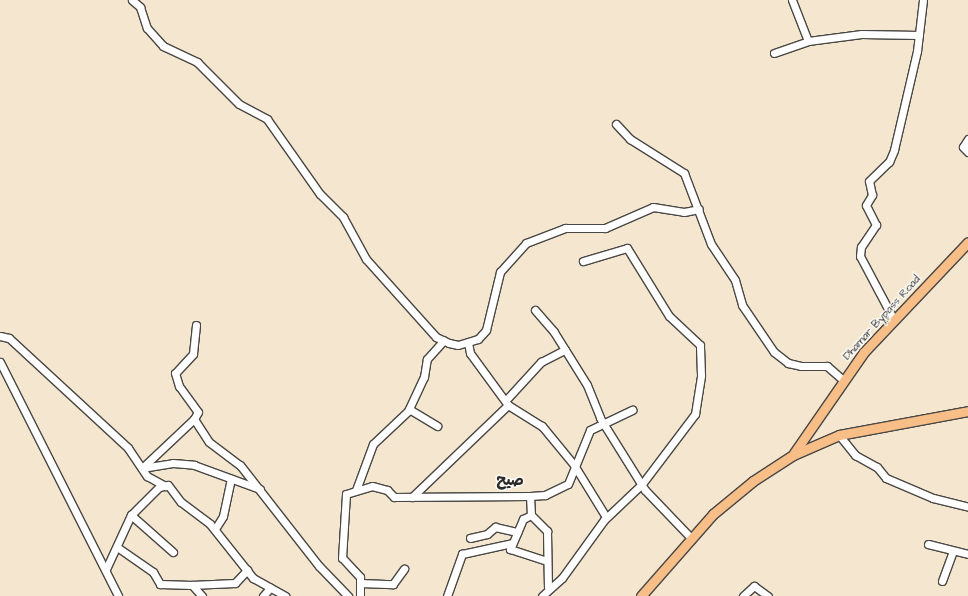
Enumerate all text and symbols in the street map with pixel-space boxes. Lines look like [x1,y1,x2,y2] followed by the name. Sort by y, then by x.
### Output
[841,273,923,363] street label: Dhamar Bypass Road
[496,472,524,490] district label: صيح

